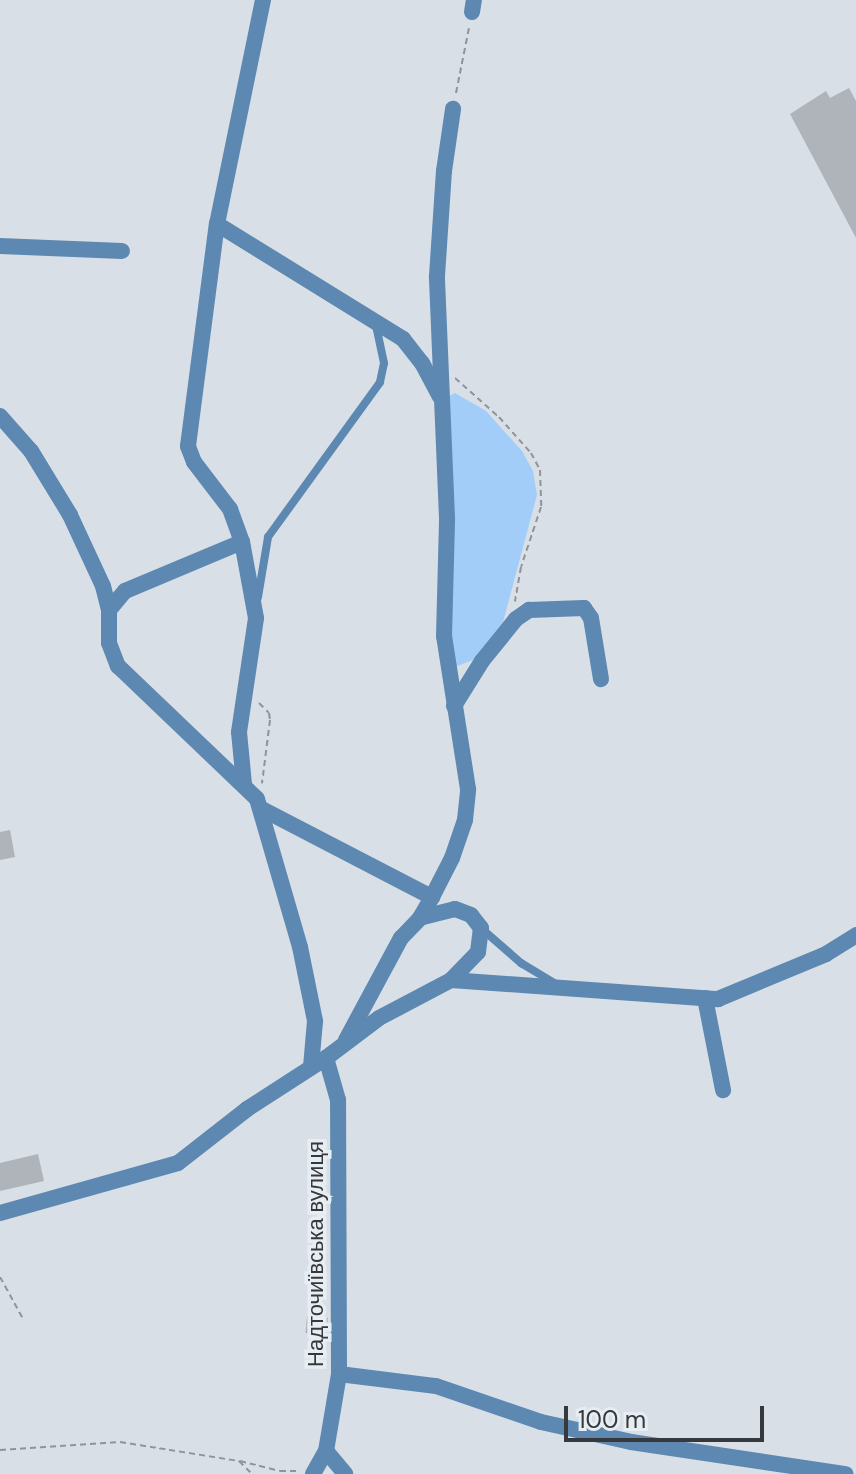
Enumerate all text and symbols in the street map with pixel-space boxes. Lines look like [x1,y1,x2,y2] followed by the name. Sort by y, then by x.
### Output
[303,1141,329,1367] street label: Надточиївська вулиця
[568,1390,768,1440] scale bar
[578,1404,646,1435] text: 100 m

